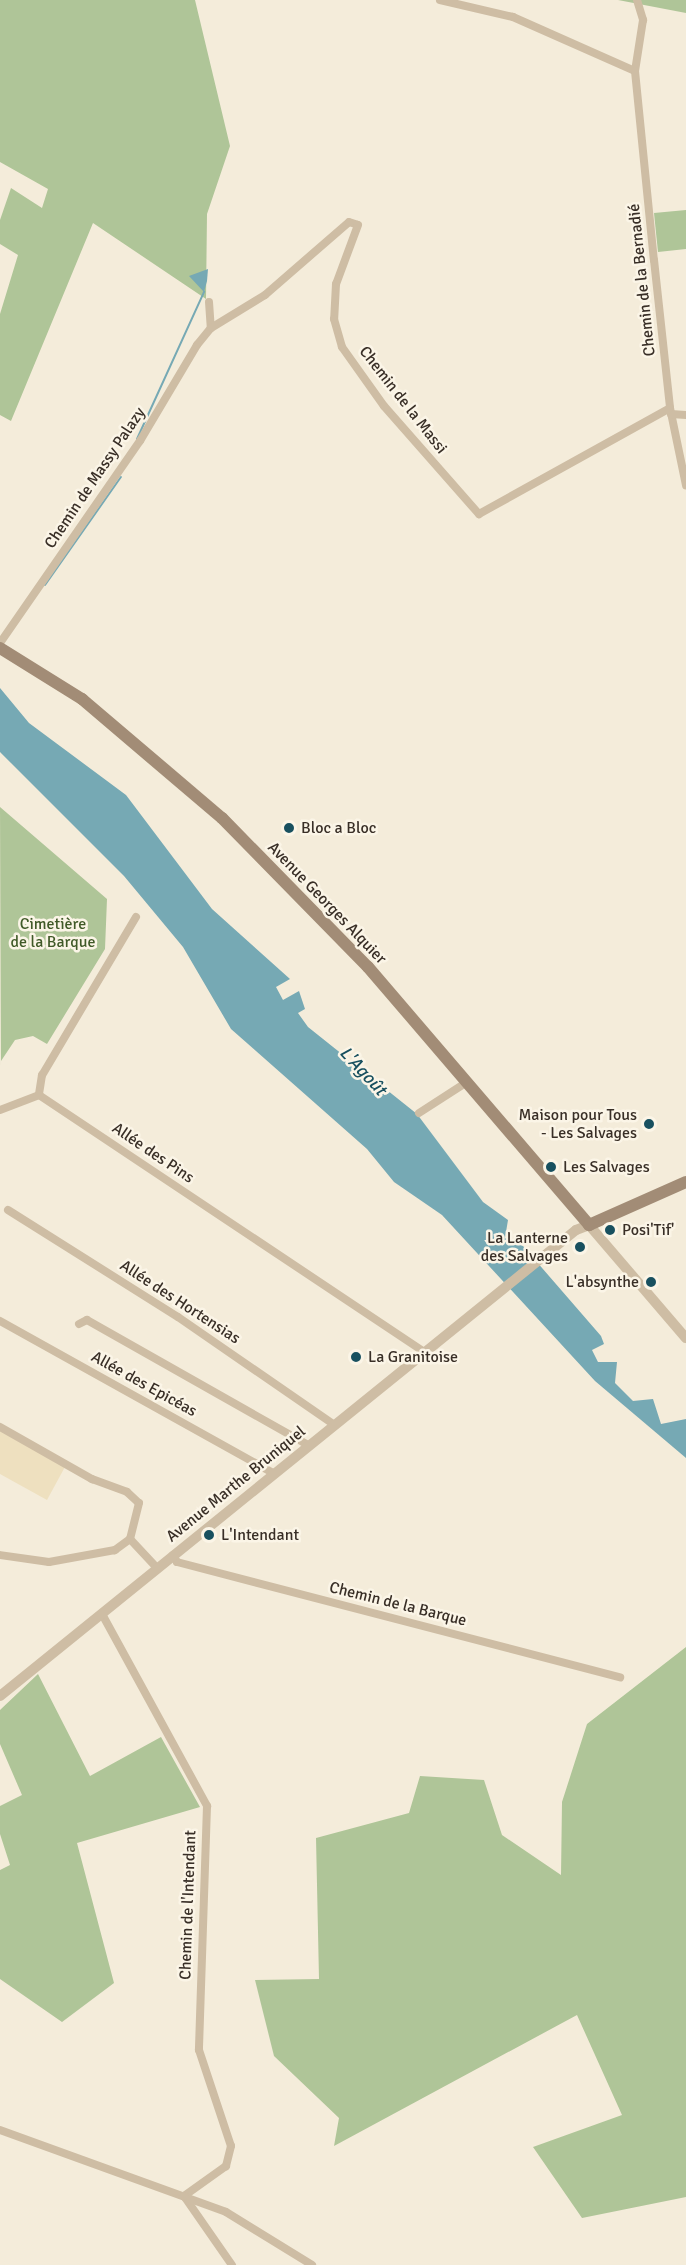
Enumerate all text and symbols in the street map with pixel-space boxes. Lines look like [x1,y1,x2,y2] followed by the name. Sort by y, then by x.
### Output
[624,203,660,357] street label: Chemin de la Bernadié
[355,342,451,458] street label: Chemin de la Massi
[41,404,149,552] street label: Chemin de Massy Palazy
[301,818,376,838] place label: Bloc a Bloc
[282,821,296,835] marker: Bloc a Bloc
[264,838,390,968] street label: Avenue Georges Alquier
[10,914,96,952] park label: Cimetière de la Barque
[335,1042,391,1100] water label: L'Agoût
[518,1105,637,1143] place label: Maison pour Tous - Les Salvages
[642,1117,656,1131] marker: Maison pour Tous - Les Salvages
[109,1119,197,1187] street label: Allée des Pins
[563,1157,650,1177] place label: Les Salvages
[544,1160,558,1174] marker: Les Salvages
[622,1220,674,1240] place label: Posi'Tif'
[603,1223,617,1237] marker: Posi'Tif'
[481,1228,568,1266] place label: La Lanterne des Salvages
[573,1240,587,1254] marker: La Lanterne des Salvages
[116,1256,244,1348] street label: Allée des Hortensias
[565,1272,639,1292] place label: L'absynthe
[644,1275,658,1289] marker: L'absynthe
[88,1347,200,1421] street label: Allée des Epicéas
[368,1347,458,1367] place label: La Granitoise
[349,1350,363,1364] marker: La Granitoise
[162,1422,310,1546] street label: Avenue Marthe Bruniquel
[221,1525,299,1545] place label: L'Intendant
[202,1528,216,1542] marker: L'Intendant
[327,1578,469,1630] street label: Chemin de la Barque
[176,1830,200,1980] street label: Chemin de l'Intendant

